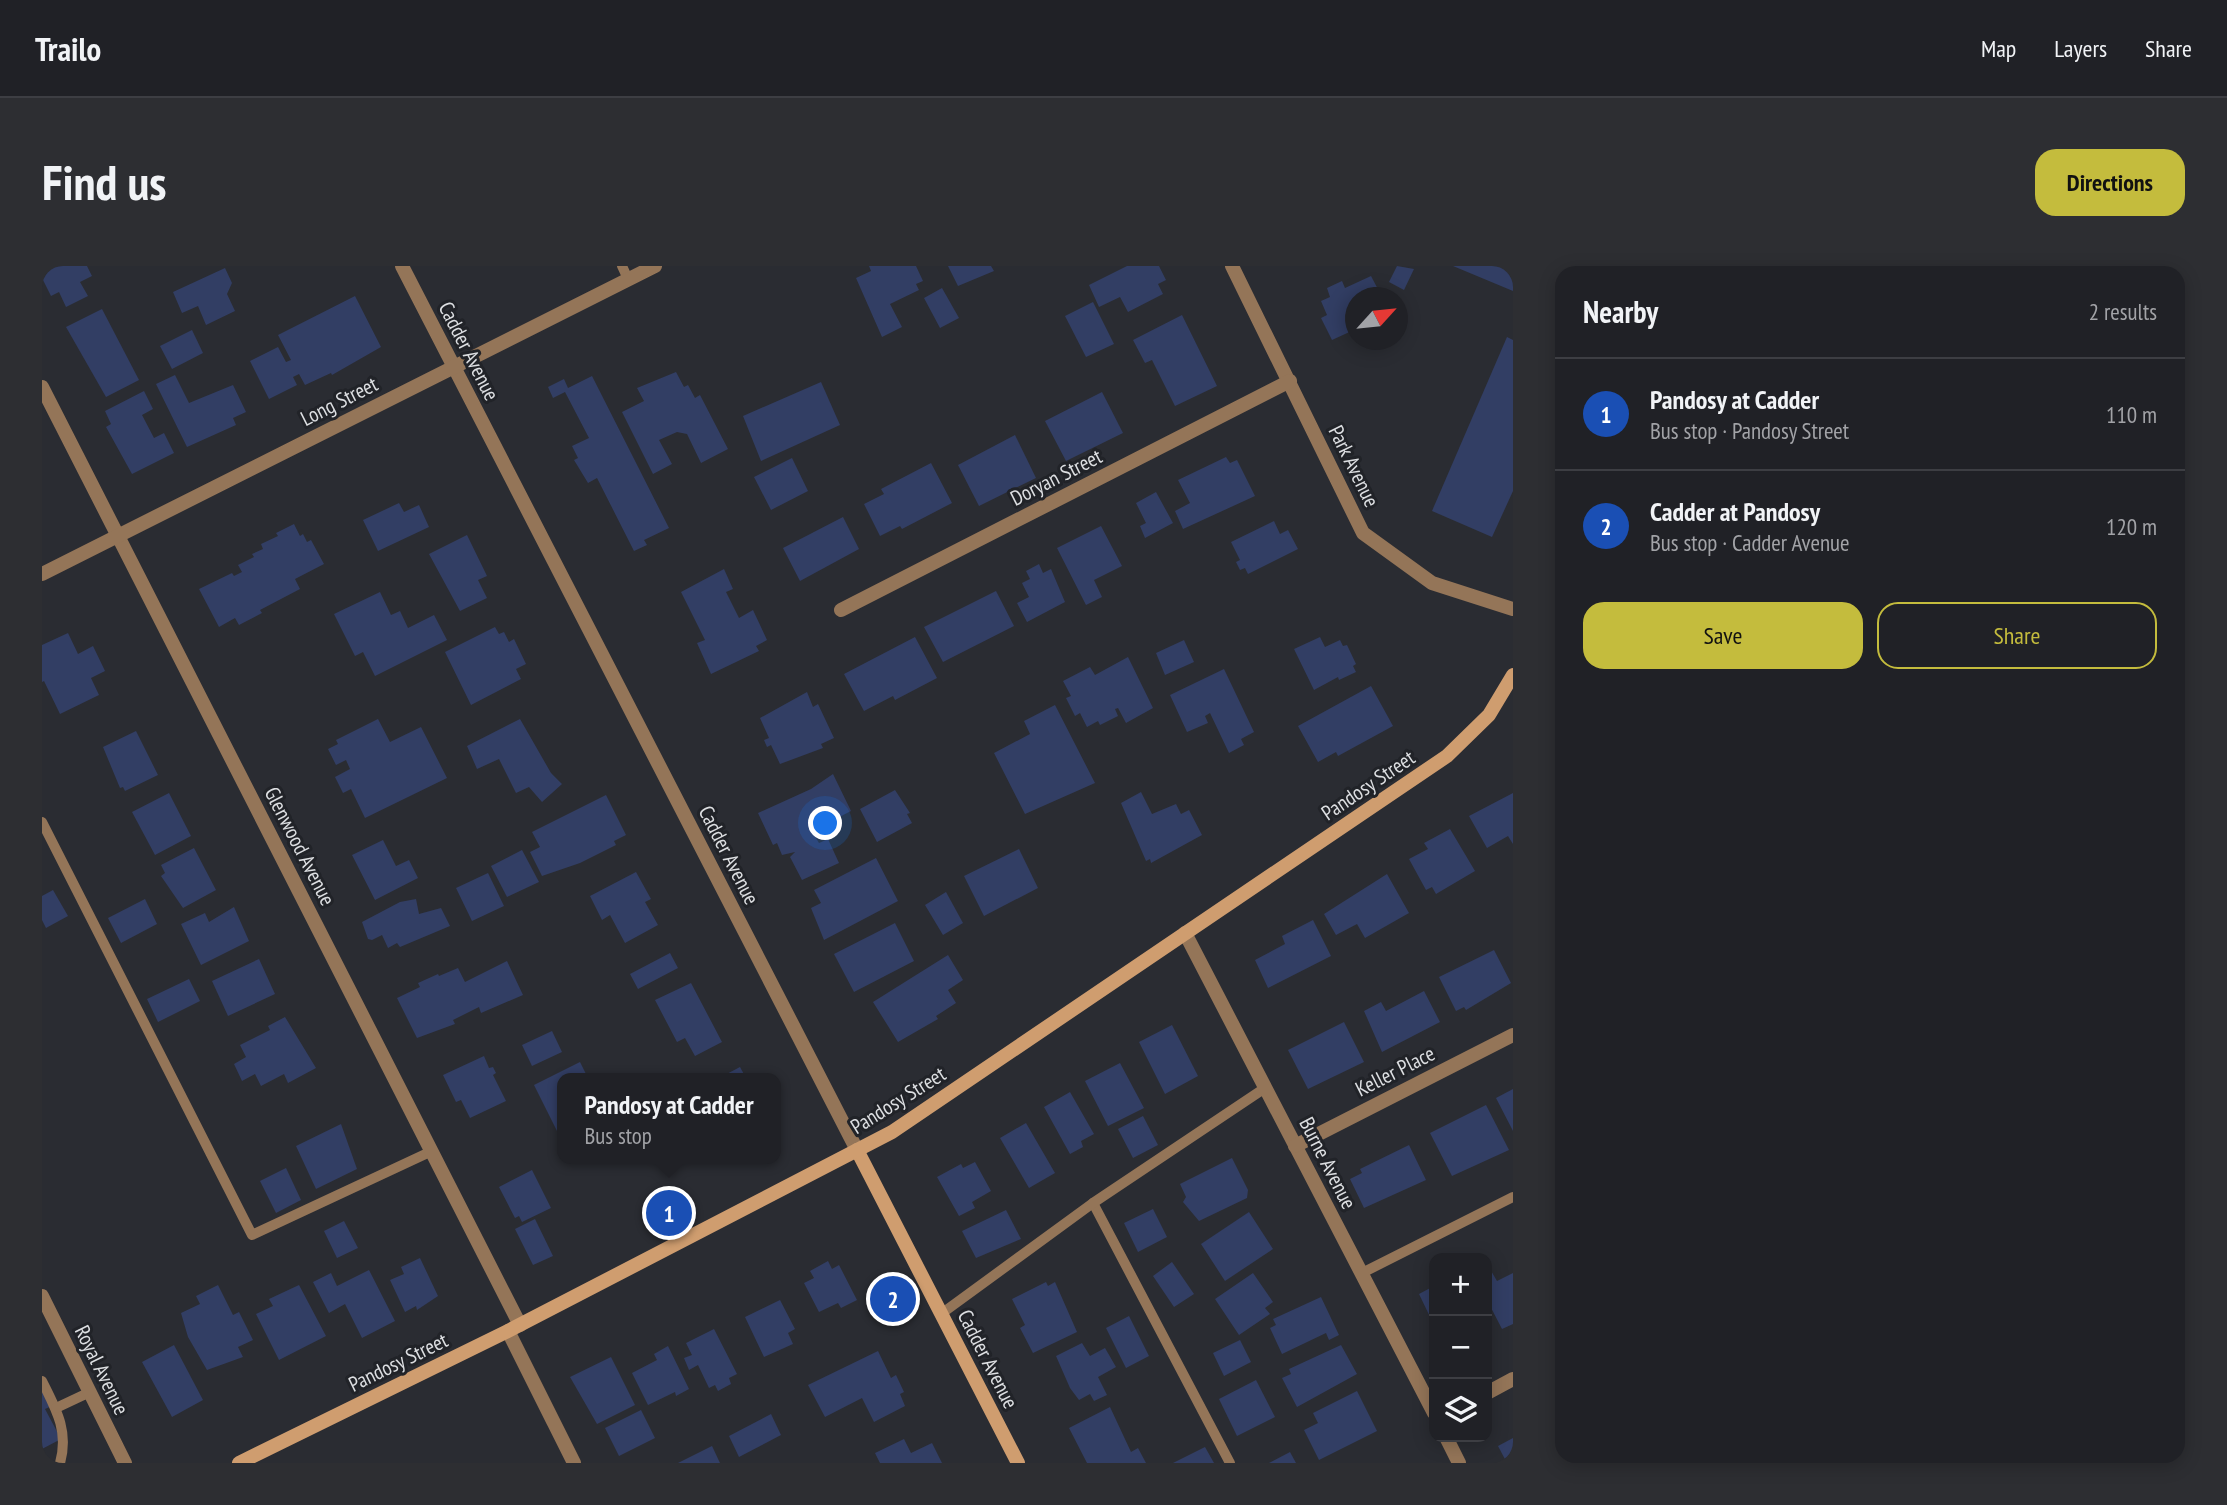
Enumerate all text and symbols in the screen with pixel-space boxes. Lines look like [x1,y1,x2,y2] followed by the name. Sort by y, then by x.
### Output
[35,27,101,70] text: Trailo
[1981,33,2016,64] text: Map
[2054,33,2107,64] text: Layers
[2145,33,2192,64] text: Share
[2035,149,2185,216] button: Directions
[42,150,166,214] text: Find us
[1345,287,1408,350] north arrow
[1583,292,1658,331] text: Nearby
[433,297,505,405] street label: Cadder Avenue
[2089,297,2157,326] text: 2 results
[296,370,382,432] street label: Long Street
[1650,383,1819,416] text: Pandosy at Cadder
[1601,400,1612,429] text: 1
[2106,400,2157,429] text: 110 m
[1650,416,1849,445] text: Bus stop · Pandosy Street
[1323,421,1385,511] street label: Park Avenue
[1006,442,1107,512] street label: Doryan Street
[1650,495,1820,528] text: Cadder at Pandosy
[1601,512,1612,541] text: 2
[2106,512,2157,541] text: 120 m
[1650,528,1850,557] text: Bus stop · Cadder Avenue
[1583,602,1863,669] button: Save
[1877,602,2157,669] button: Share
[1316,744,1420,826] street label: Pandosy Street
[259,782,341,910] street label: Glenwood Avenue
[693,801,765,909] street label: Cadder Avenue
[808,806,842,840] your location
[1351,1040,1439,1102] street label: Keller Place
[845,1060,951,1140] street label: Pandosy Street
[557,1073,781,1164] popup
[584,1088,754,1121] text: Pandosy at Cadder
[1293,1112,1363,1214] street label: Burne Avenue
[584,1121,652,1150] text: Bus stop
[646,1187,692,1239] pin: 1
[1429,1253,1492,1442] map controls
[1429,1253,1492,1316] button: +
[870,1273,916,1325] pin: 2
[952,1305,1024,1413] street label: Cadder Avenue
[1429,1316,1492,1379] button: −
[69,1321,135,1419] street label: Royal Avenue
[344,1326,452,1398] street label: Pandosy Street
[1429,1379,1492,1442] button: layers

